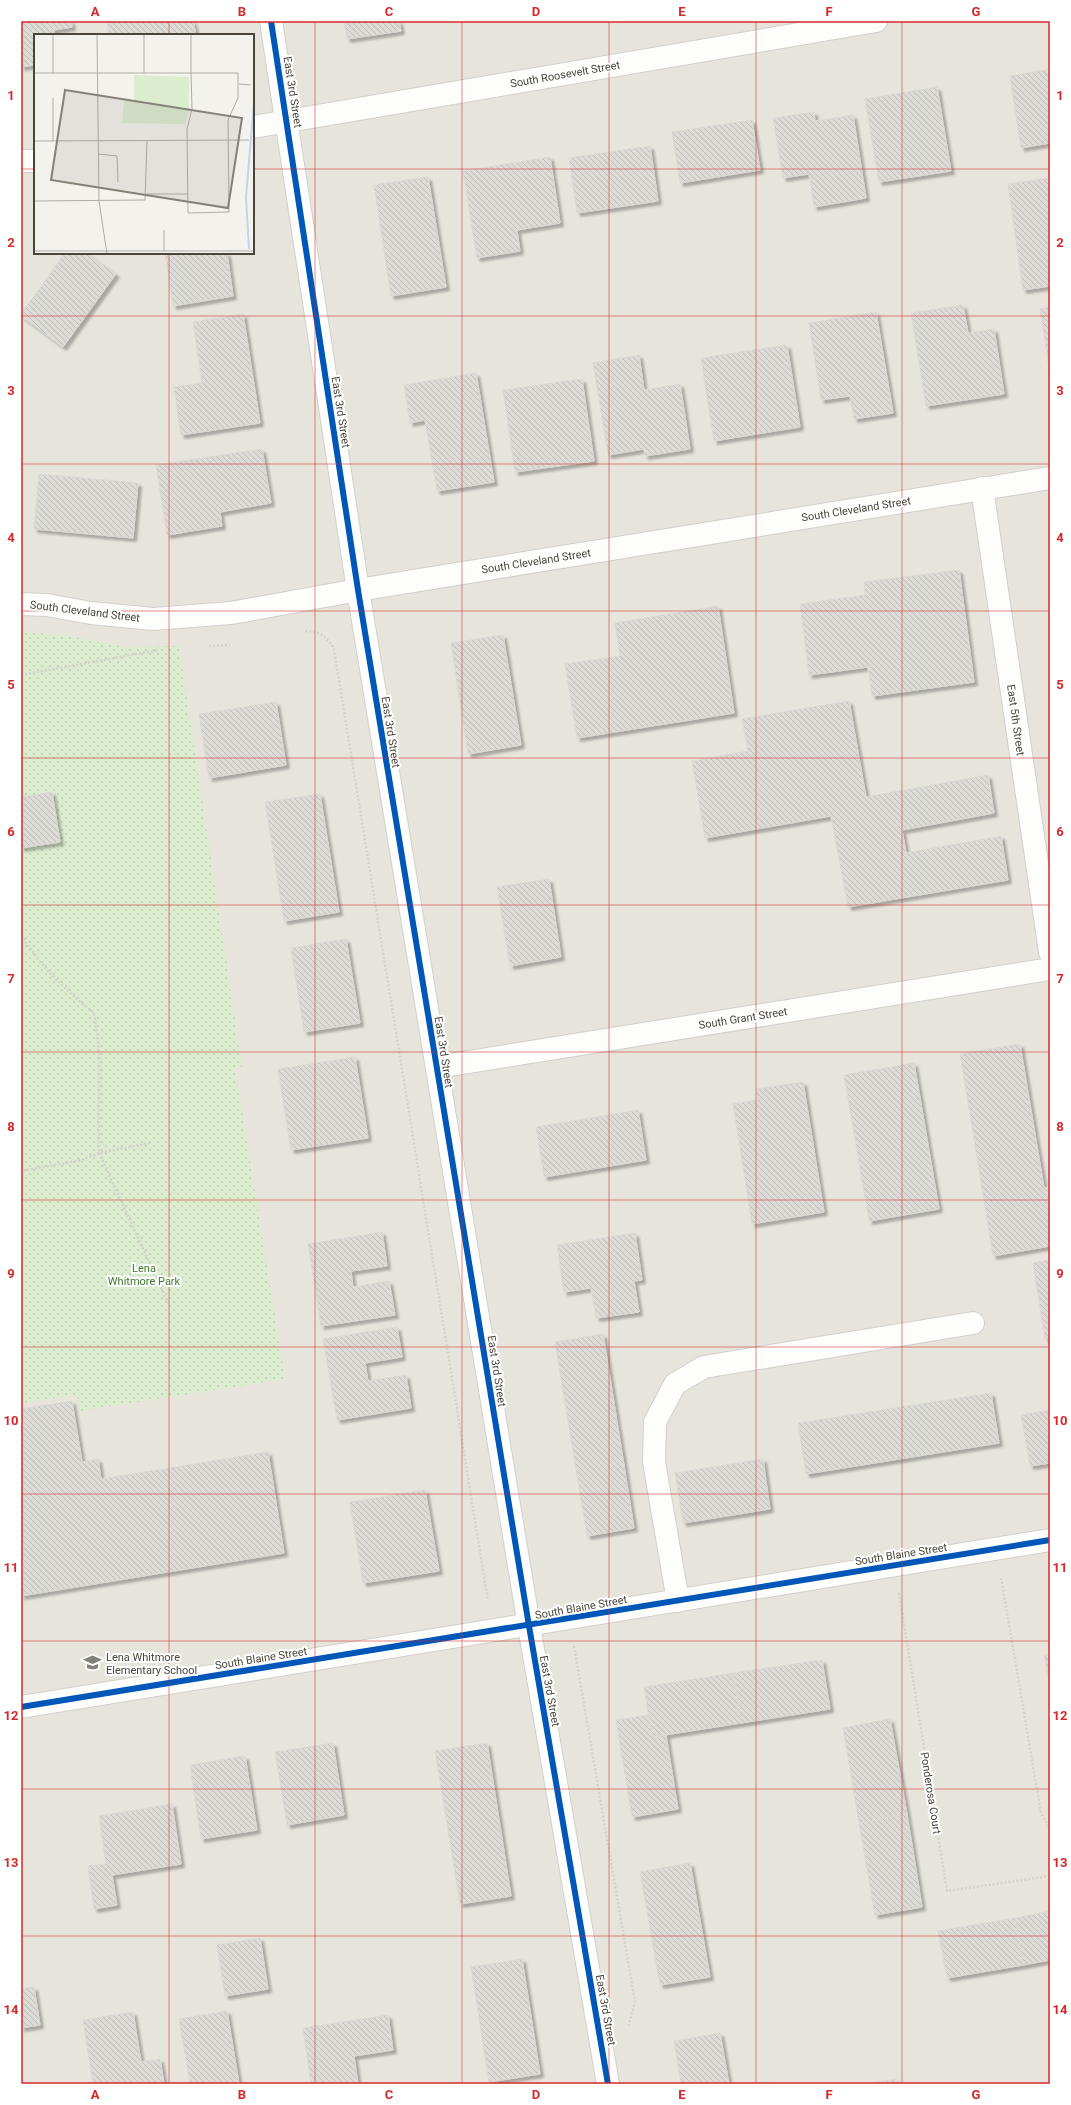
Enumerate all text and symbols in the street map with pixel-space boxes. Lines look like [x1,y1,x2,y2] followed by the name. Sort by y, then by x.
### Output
[91,4,100,19] text: A
[238,4,246,19] text: B
[385,4,394,19] text: C
[532,4,540,19] text: D
[678,4,686,19] text: E
[825,4,833,19] text: F
[972,4,981,19] text: G
[34,34,254,254] inset map
[280,56,305,129] street label: East 3rd Street
[509,58,621,91] street label: South Roosevelt Street
[7,88,15,103] text: 1
[1056,88,1064,103] text: 1
[7,235,15,250] text: 2
[1056,235,1064,250] text: 2
[328,376,353,449] street label: East 3rd Street
[7,383,15,398] text: 3
[1056,383,1064,398] text: 3
[800,494,912,525] street label: South Cleveland Street
[7,530,15,545] text: 4
[1056,530,1064,545] text: 4
[480,546,592,577] street label: South Cleveland Street
[29,598,141,625] street label: South Cleveland Street
[7,677,15,692] text: 5
[1056,677,1064,692] text: 5
[1004,684,1027,757] street label: East 5th Street
[378,696,403,769] street label: East 3rd Street
[7,824,15,839] text: 6
[1056,824,1064,839] text: 6
[7,971,15,986] text: 7
[1056,971,1064,986] text: 7
[698,1005,789,1032] street label: South Grant Street
[431,1016,456,1089] street label: East 3rd Street
[7,1119,15,1134] text: 8
[1056,1119,1064,1134] text: 8
[108,1262,181,1288] park label: Lena Whitmore Park
[7,1266,15,1281] text: 9
[1056,1266,1064,1281] text: 9
[484,1335,509,1408] street label: East 3rd Street
[4,1413,18,1428] text: 10
[1053,1413,1067,1428] text: 10
[854,1541,948,1568] street label: South Blaine Street
[4,1560,18,1575] text: 11
[1053,1560,1067,1575] text: 11
[534,1593,628,1622] street label: South Blaine Street
[214,1645,308,1672] street label: South Blaine Street
[106,1651,197,1677] place label: Lena Whitmore Elementary School
[83,1653,103,1673] school or university icon: Lena Whitmore Elementary School
[537,1655,562,1728] street label: East 3rd Street
[4,1708,18,1723] text: 12
[1053,1708,1067,1723] text: 12
[918,1751,943,1835] street label: Ponderosa Court
[4,1855,18,1870] text: 13
[1053,1855,1067,1870] text: 13
[593,1974,618,2047] street label: East 3rd Street
[4,2002,19,2017] text: 14
[1053,2002,1068,2017] text: 14
[91,2087,100,2102] text: A
[238,2087,246,2102] text: B
[385,2087,394,2102] text: C
[532,2087,540,2102] text: D
[678,2087,686,2102] text: E
[825,2087,833,2102] text: F
[972,2087,981,2102] text: G

